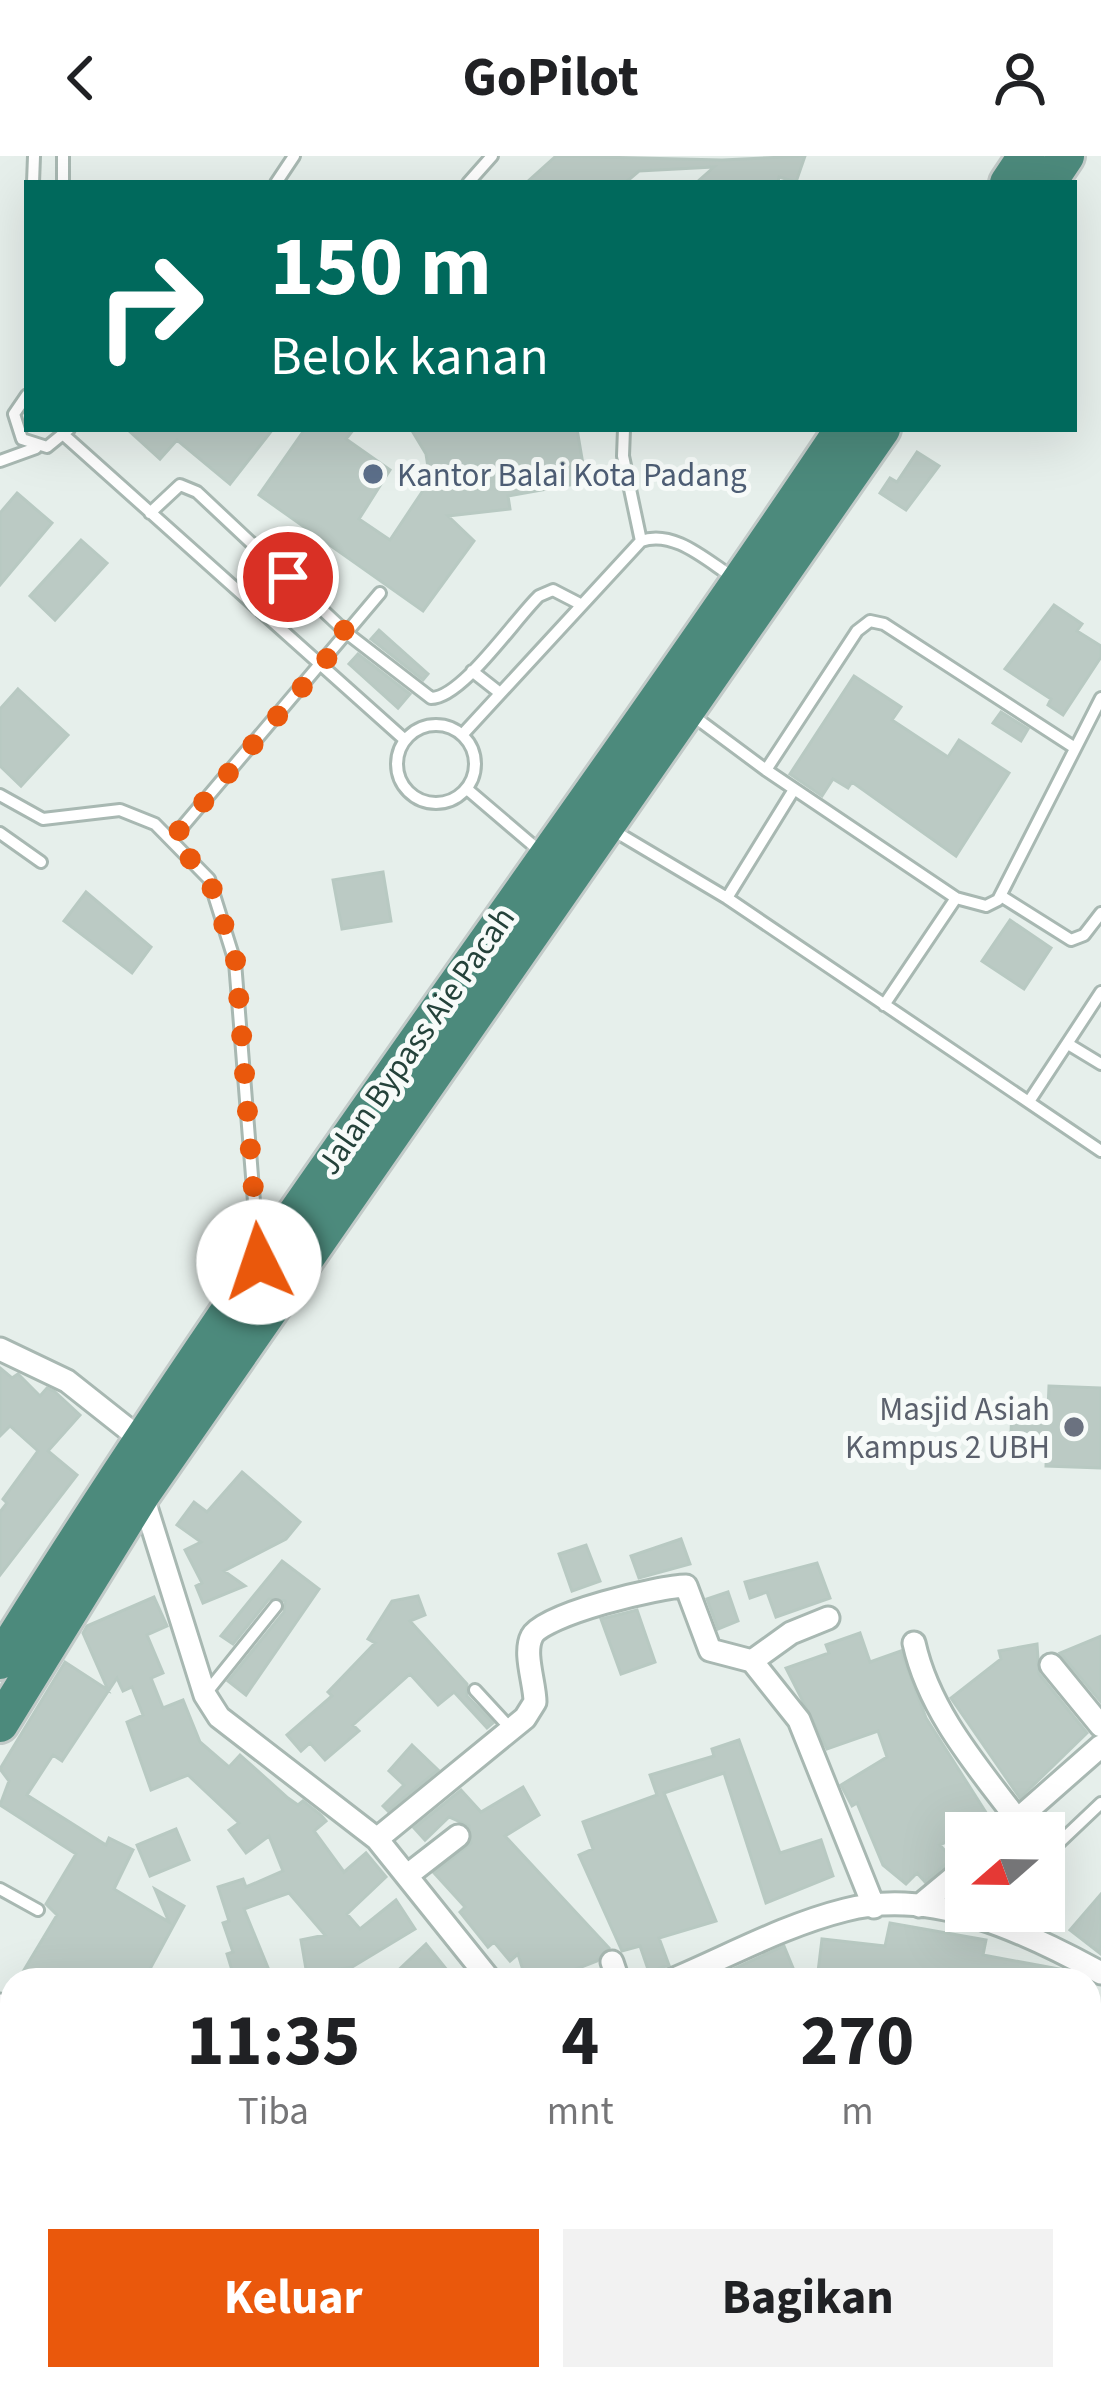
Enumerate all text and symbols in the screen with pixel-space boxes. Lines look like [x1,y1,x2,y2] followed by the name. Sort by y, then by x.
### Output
[462,40,639,117] text: GoPilot
[48,45,114,111] icon: back
[987,45,1053,111] icon: person
[270,208,492,328] text: 150 m
[72,228,228,384] icon: right
[270,319,549,396] text: Belok kanan
[397,452,747,499] place label: Kantor Balai Kota Padang
[360,461,386,487] marker: Kantor Balai Kota Padang
[237,526,339,628] pin
[255,544,321,610] icon: arrive
[306,897,527,1184] street label: Jalan Bypass Aie Pacah
[196,1199,322,1325] position arrow
[845,1386,1050,1471] place label: Masjid Asiah Kampus 2 UBH
[1061,1414,1087,1440] marker: Masjid Asiah Kampus 2 UBH
[945,1812,1065,1932] north arrow
[945,1812,1065,1932] map controls
[187,1990,360,2093] text: 11:35
[561,1990,599,2093] text: 4
[800,1990,914,2093] text: 270
[238,2084,309,2140] text: Tiba
[547,2084,614,2140] text: mnt
[841,2084,874,2140] text: m
[48,2229,539,2367] button: Keluar
[563,2229,1053,2367] button: Bagikan

